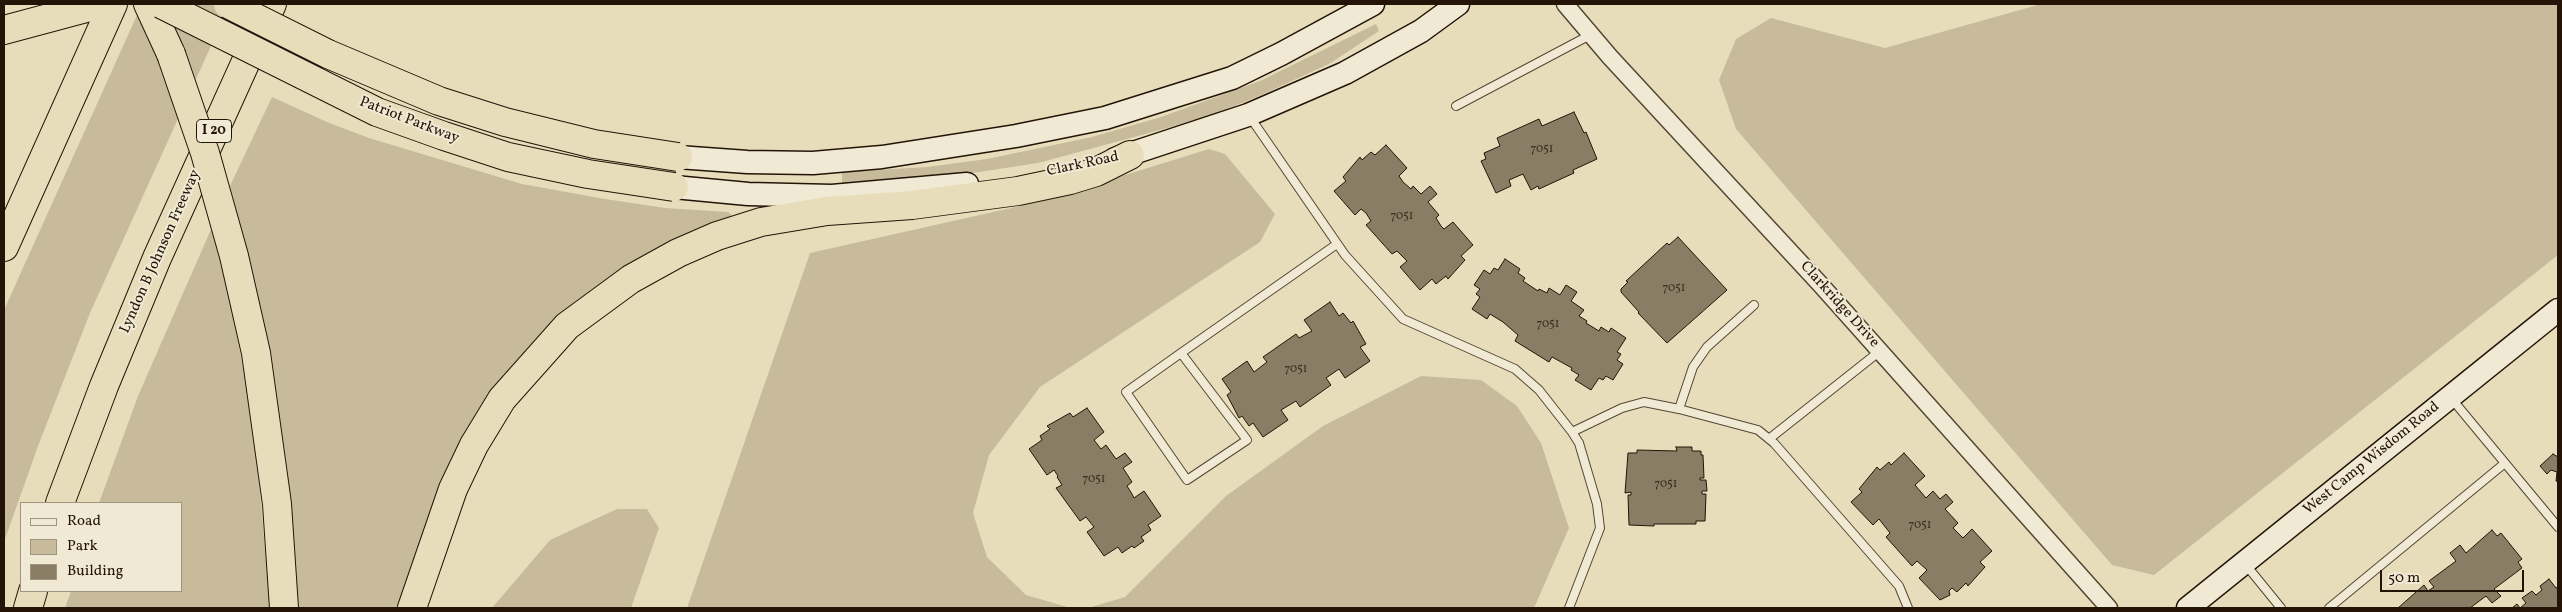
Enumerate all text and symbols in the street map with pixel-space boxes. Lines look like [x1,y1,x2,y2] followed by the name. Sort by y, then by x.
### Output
[356,94,462,148] street label: Patriot Parkway
[196,120,232,142] road number: I 20
[1531,143,1553,157] house number: 7051
[1045,149,1121,181] street label: Clark Road
[117,167,205,337] street label: Lyndon B Johnson Freeway
[1391,210,1413,224] house number: 7051
[1796,258,1882,352] street label: Clarkridge Drive
[1663,282,1685,296] house number: 7051
[1537,318,1559,332] house number: 7051
[1285,363,1307,377] house number: 7051
[2300,399,2444,519] street label: West Camp Wisdom Road
[1083,473,1105,487] house number: 7051
[1655,478,1677,492] house number: 7051
[20,502,182,592] legend
[67,511,101,532] text: Road
[1909,519,1931,533] house number: 7051
[67,536,98,557] text: Park
[2382,560,2526,592] scale bar
[67,561,123,582] text: Building
[2388,568,2420,589] text: 50 m

